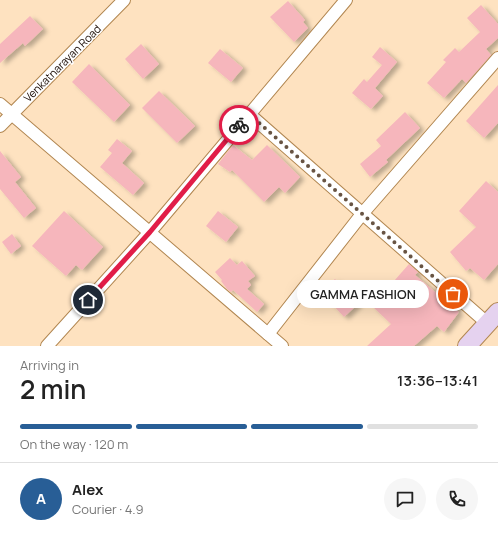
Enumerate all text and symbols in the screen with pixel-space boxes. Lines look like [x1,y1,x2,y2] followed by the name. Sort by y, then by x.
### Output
[20,21,104,105] street label: Venkatnarayan Road
[219,105,259,145] courier
[228,114,250,136] icon: bike
[436,277,470,311] pin
[297,280,429,308] callout: GAMMA FASHION
[71,283,105,317] pin
[442,283,464,305] icon: bag
[310,285,416,303] text: GAMMA FASHION
[77,289,99,311] icon: home
[20,356,79,374] text: Arriving in
[397,370,478,391] text: 13:36–13:41
[20,371,86,407] text: 2 min
[20,435,128,453] text: On the way · 120 m
[384,478,426,520] button: chat
[436,478,478,520] button: phone
[72,479,103,500] text: Alex
[36,488,46,509] text: A
[72,500,144,518] text: Courier · 4.9

